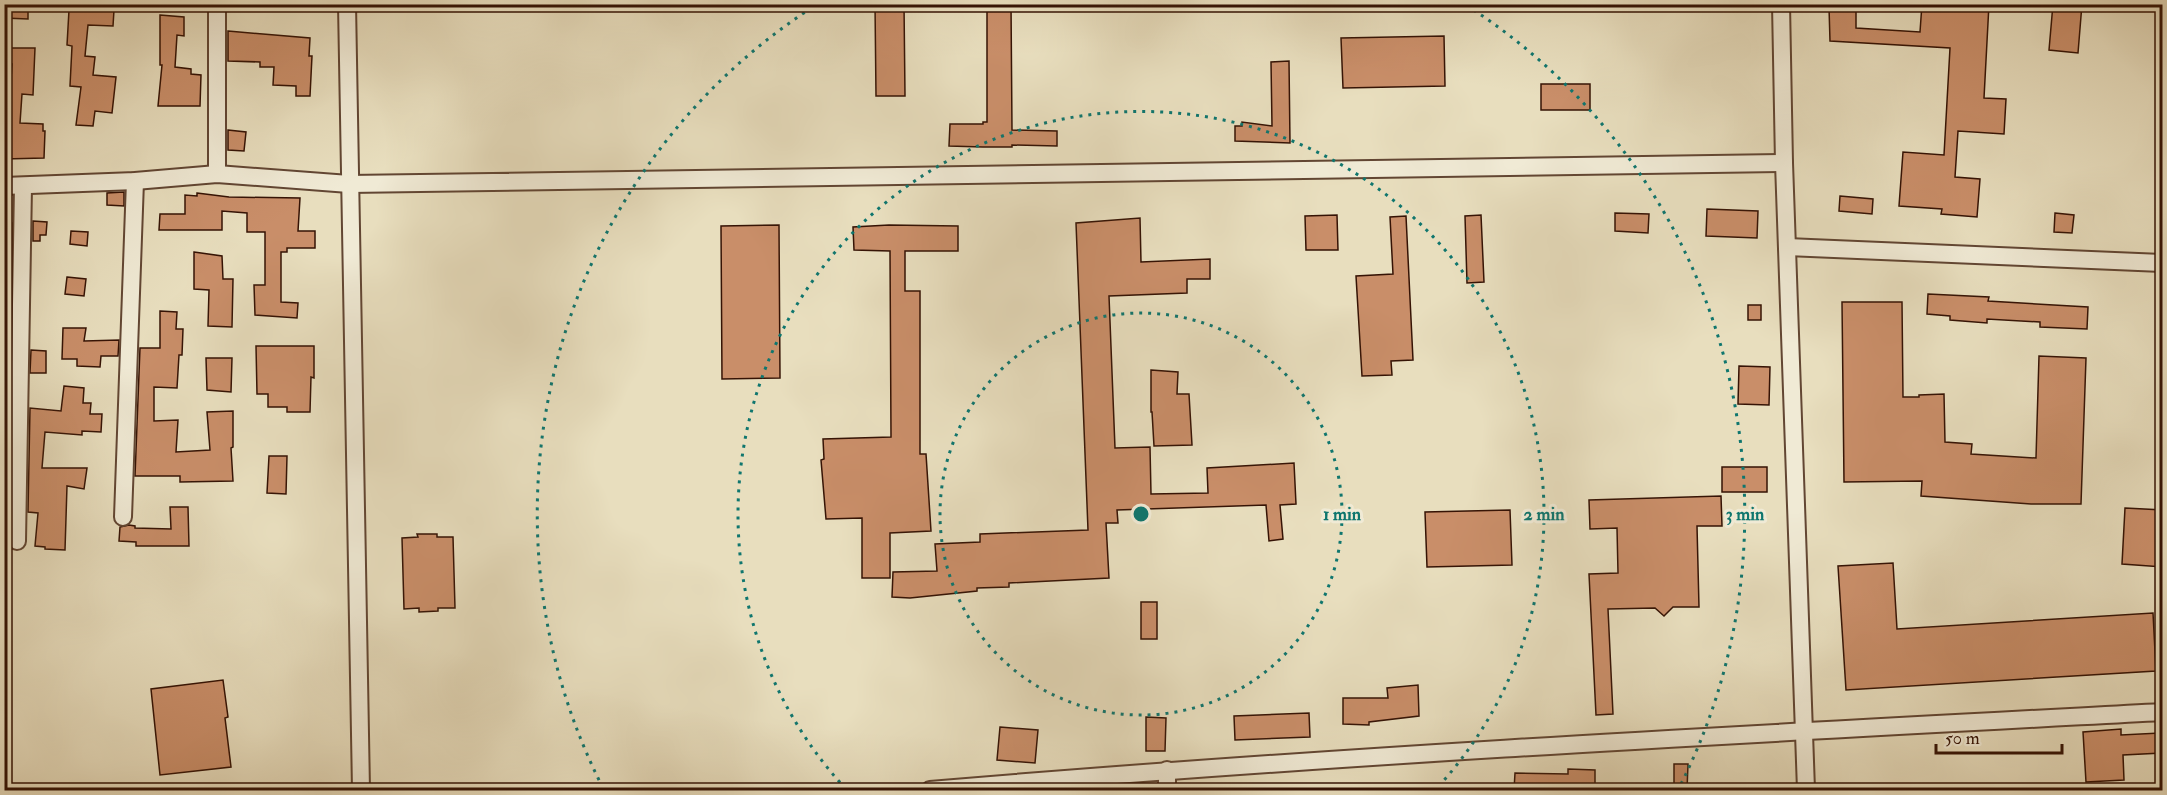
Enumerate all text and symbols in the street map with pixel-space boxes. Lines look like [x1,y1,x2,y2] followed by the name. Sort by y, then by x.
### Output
[1323,503,1362,526] text: 1 min
[1524,503,1565,526] text: 2 min
[1726,503,1765,526] text: 3 min
[1131,504,1151,524] centre of rings
[1936,717,2062,755] scale bar
[1945,727,1980,750] text: 50 m

